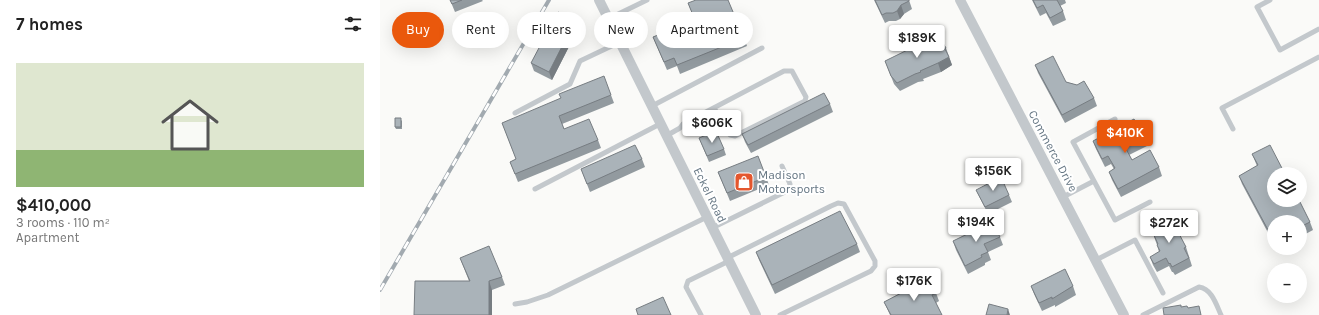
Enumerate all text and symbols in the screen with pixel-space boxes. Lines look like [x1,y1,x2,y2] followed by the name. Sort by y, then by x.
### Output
[392,12,444,48] chip: Buy
[452,12,509,48] chip: Rent
[517,12,586,48] chip: Filters
[594,12,648,48] chip: New
[656,12,753,48] chip: Apartment
[342,13,364,35] icon: filters
[16,14,83,34] text: 7 homes
[889,25,945,59] pin: $189K
[898,30,936,45] text: $189K
[154,89,226,161] icon: home
[1026,108,1080,194] street label: Commerce Drive
[684,110,740,144] pin: $606K
[691,115,733,130] text: $606K
[1097,120,1153,154] pin: $410K
[1106,125,1144,140] text: $410K
[965,158,1021,192] pin: $156K
[974,163,1012,178] text: $156K
[691,165,729,225] street label: Eckel Road
[1267,167,1307,303] map controls
[1267,167,1307,207] button: layers
[758,168,825,196] place label: Madison Motorsports
[733,171,755,193] shop icon: Madison Motorsports
[16,195,91,215] text: $410,000
[948,209,1004,243] pin: $194K
[1141,210,1197,244] pin: $272K
[957,214,995,229] text: $194K
[16,215,110,230] text: 3 rooms · 110 m²
[1149,215,1189,230] text: $272K
[1267,215,1307,255] button: +
[16,230,79,245] text: Apartment
[1267,263,1307,303] button: −
[886,268,942,302] pin: $176K
[896,273,932,288] text: $176K

